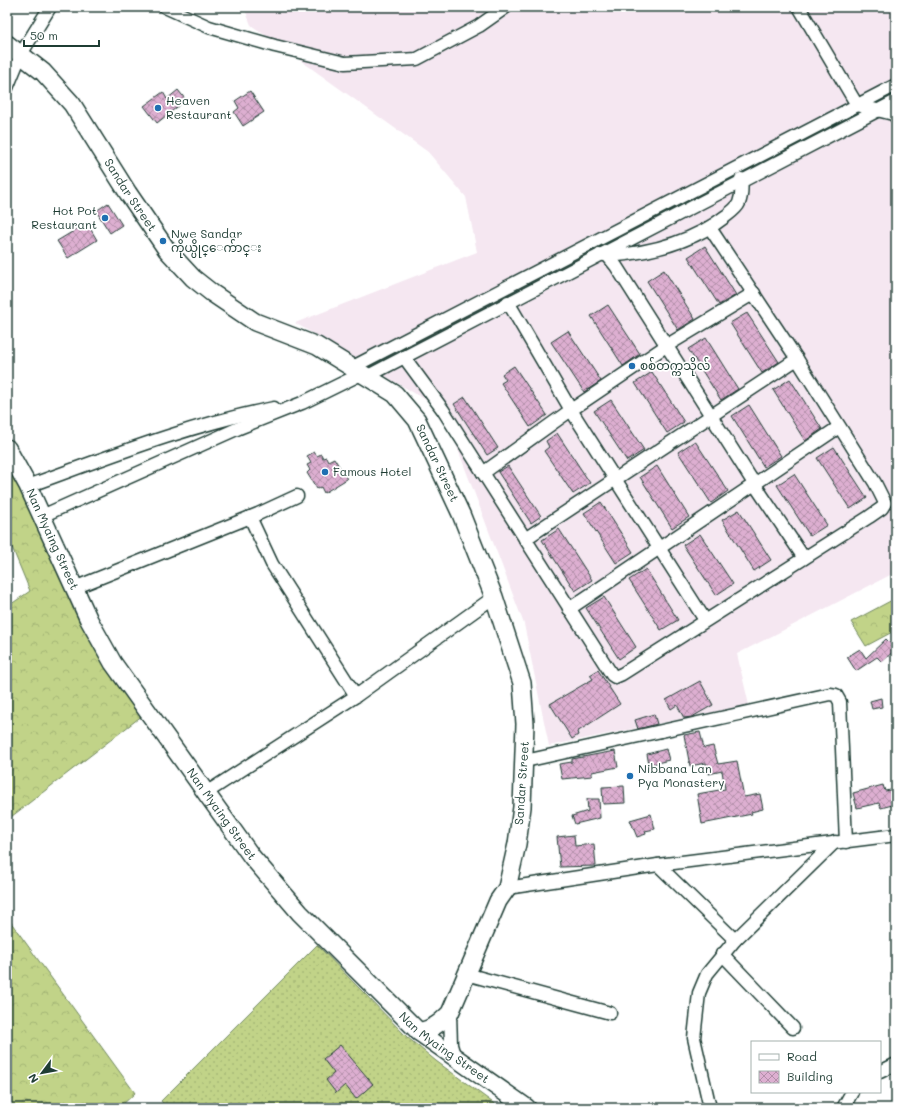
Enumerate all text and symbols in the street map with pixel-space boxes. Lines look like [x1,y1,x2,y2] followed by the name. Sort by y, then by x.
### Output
[24,22,99,48] scale bar
[30,27,58,43] text: 50 m
[166,92,232,122] place label: Heaven Restaurant
[153,103,163,113] marker: Heaven Restaurant
[101,155,161,234] street label: Sandar Street
[31,202,97,232] place label: Hot Pot Restaurant
[100,213,110,223] marker: Hot Pot Restaurant
[171,225,262,258] place label: Nwe Sandar ကိုယ္ပိုင္ေက်ာင္း
[158,236,168,246] marker: Nwe Sandar ကိုယ္ပိုင္ေက်ာင္း
[640,357,710,376] place label: စစ်‌တက္ကသိုလ်
[627,361,637,371] marker: စစ်‌တက္ကသိုလ်
[413,421,463,504] street label: Sandar Street
[333,463,412,479] place label: Famous Hotel
[320,467,330,477] marker: Famous Hotel
[23,486,83,592] street label: Nan Myaing Street
[510,740,532,825] street label: Sandar Street
[638,760,725,790] place label: Nibbana Lan Pya Monastery
[184,765,261,863] street label: Nan Myaing Street
[625,771,635,781] marker: Nibbana Lan Pya Monastery
[396,1008,493,1086] street label: Nan Myaing Street
[751,1041,881,1093] legend
[787,1048,817,1064] text: Road
[22,1053,62,1093] north arrow
[787,1068,833,1084] text: Building
[25,1071,42,1086] text: N

